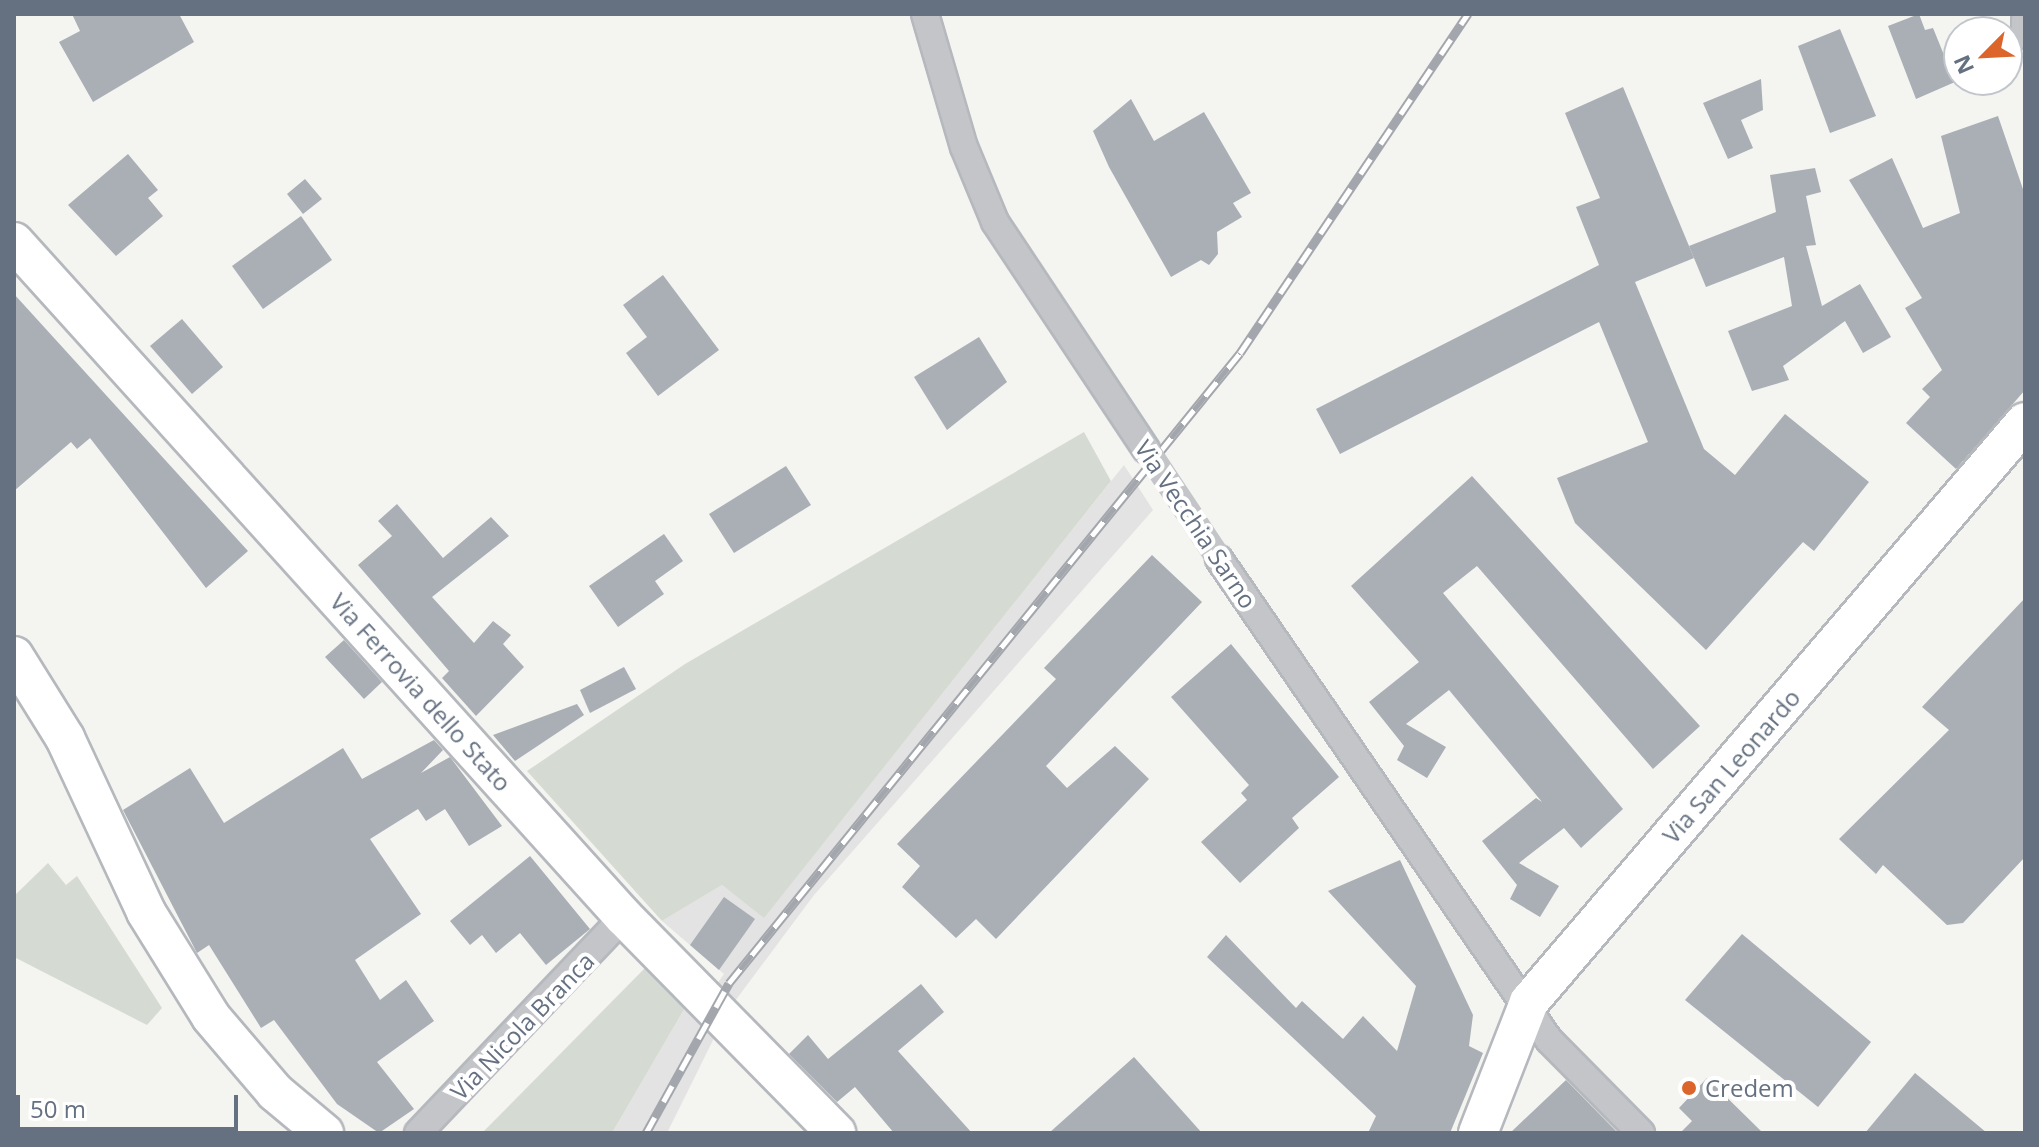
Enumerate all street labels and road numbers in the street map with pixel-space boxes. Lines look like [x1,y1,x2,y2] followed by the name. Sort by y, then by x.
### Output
[1129,434,1263,614] street label: Via Vecchia Sarno
[324,587,518,797] street label: Via Ferrovia dello Stato
[1656,683,1806,849] street label: Via San Leonardo
[444,946,600,1106] street label: Via Nicola Branca

